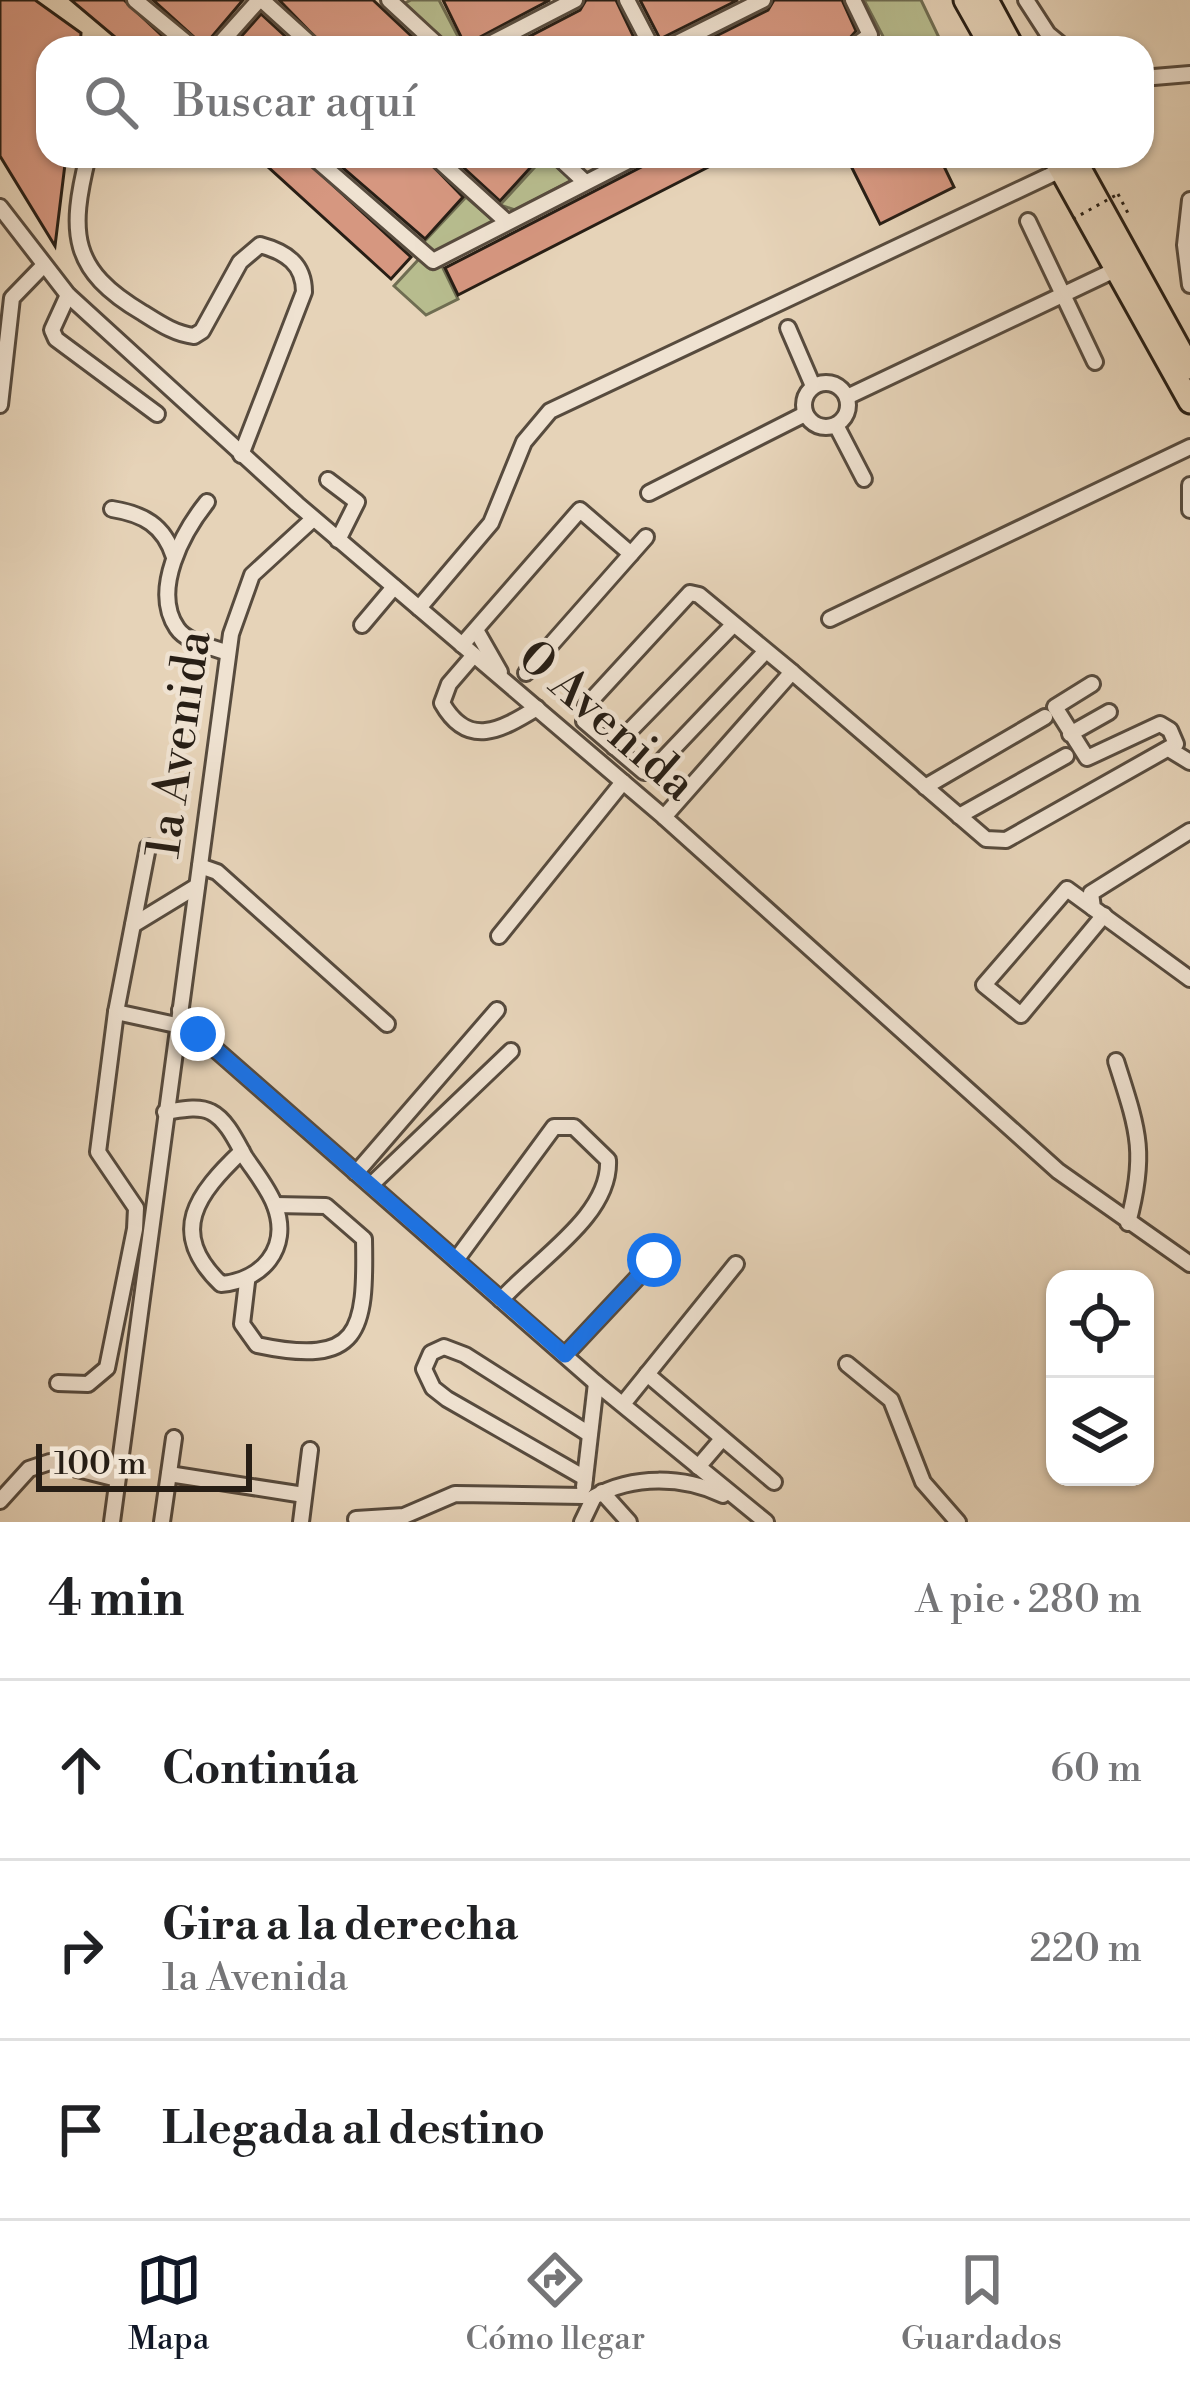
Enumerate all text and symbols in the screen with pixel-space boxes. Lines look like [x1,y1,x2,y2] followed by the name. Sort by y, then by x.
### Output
[36,36,1154,168] search box
[78,69,144,135] icon: search
[174,74,416,131] text: Buscar aquí
[134,626,226,862] street label: 1a Avenida
[505,628,708,815] street label: 0 Avenida
[171,1007,225,1061] route end
[627,1233,681,1287] route start
[1046,1270,1154,1486] map controls
[1046,1270,1154,1378] button: locate
[1046,1378,1154,1486] button: layers
[36,1438,252,1491] scale bar
[54,1444,147,1485] text: 100 m
[48,1568,184,1632] text: 4 min
[915,1576,1142,1625] text: A pie · 280 m
[48,1737,114,1803] icon: ahead
[162,1741,358,1798] text: Continúa
[1050,1745,1142,1794] text: 60 m
[162,1897,518,1954] text: Gira a la derecha
[48,1917,114,1983] icon: right
[1029,1925,1142,1974] text: 220 m
[162,1954,348,2003] text: 1a Avenida
[48,2097,114,2163] icon: arrive
[162,2101,545,2158] text: Llegada al destino
[128,2247,210,2360] tab: Mapa
[465,2247,645,2360] tab: Cómo llegar
[901,2247,1062,2360] tab: Guardados

